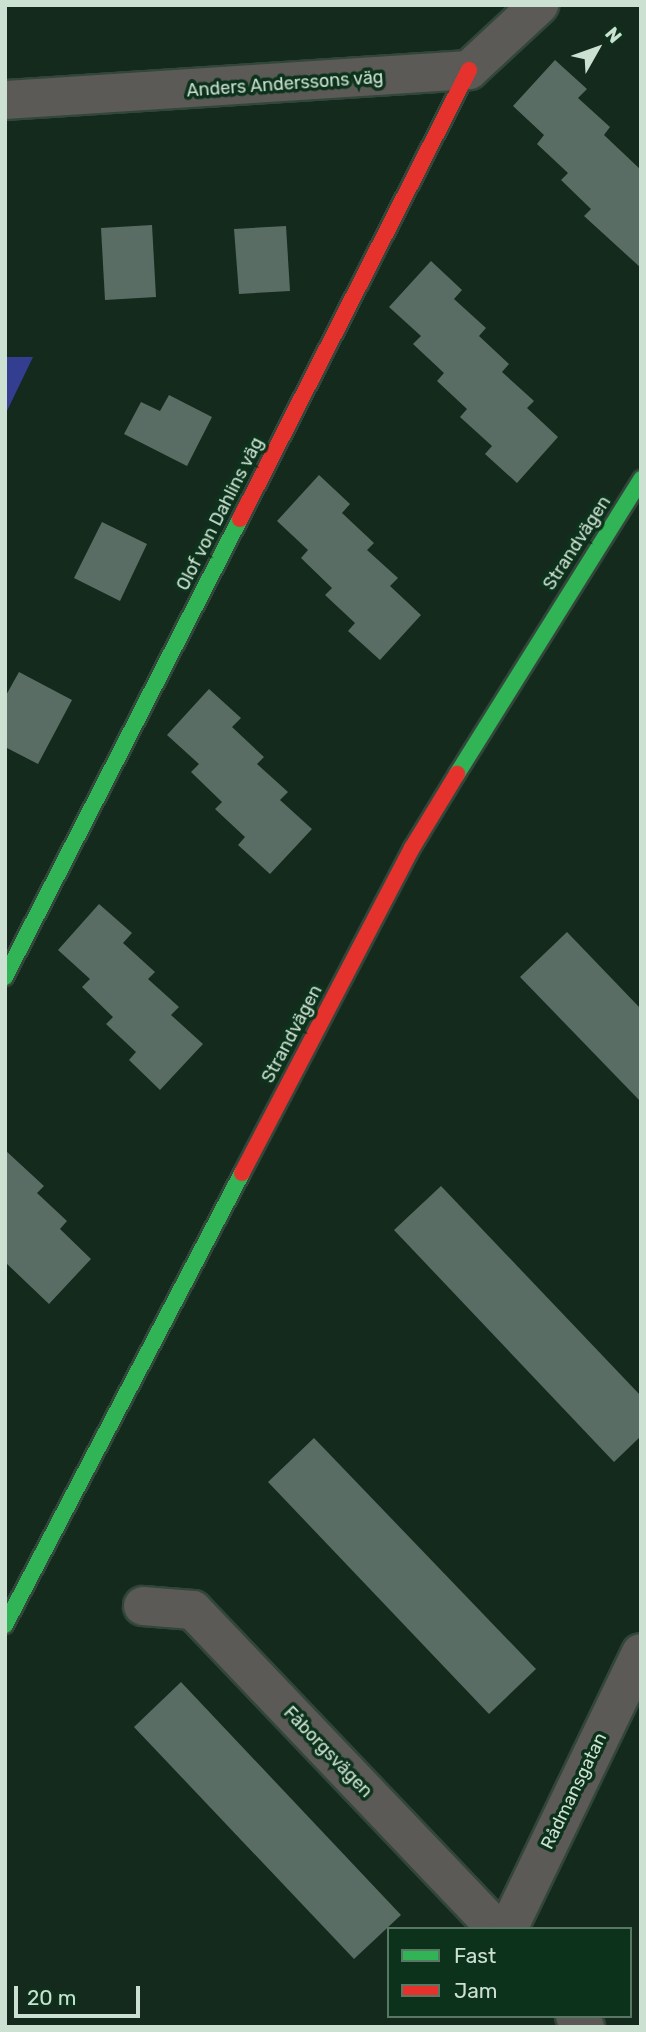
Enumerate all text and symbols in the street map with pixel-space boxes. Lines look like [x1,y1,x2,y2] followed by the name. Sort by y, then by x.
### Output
[562,14,632,84] north arrow
[600,23,627,48] text: N
[185,66,385,102] street label: Anders Anderssons väg
[172,433,268,595] street label: Olof von Dahlins väg
[539,492,615,594] street label: Strandvägen
[257,981,327,1087] street label: Strandvägen
[279,1702,377,1802] street label: Fåborgsvägen
[536,1729,612,1853] street label: Rådmansgatan
[387,1927,632,2018] legend
[454,1943,496,1968] text: Fast
[18,1972,144,2016] scale bar
[454,1978,498,2003] text: Jam
[27,1985,76,2010] text: 20 m

